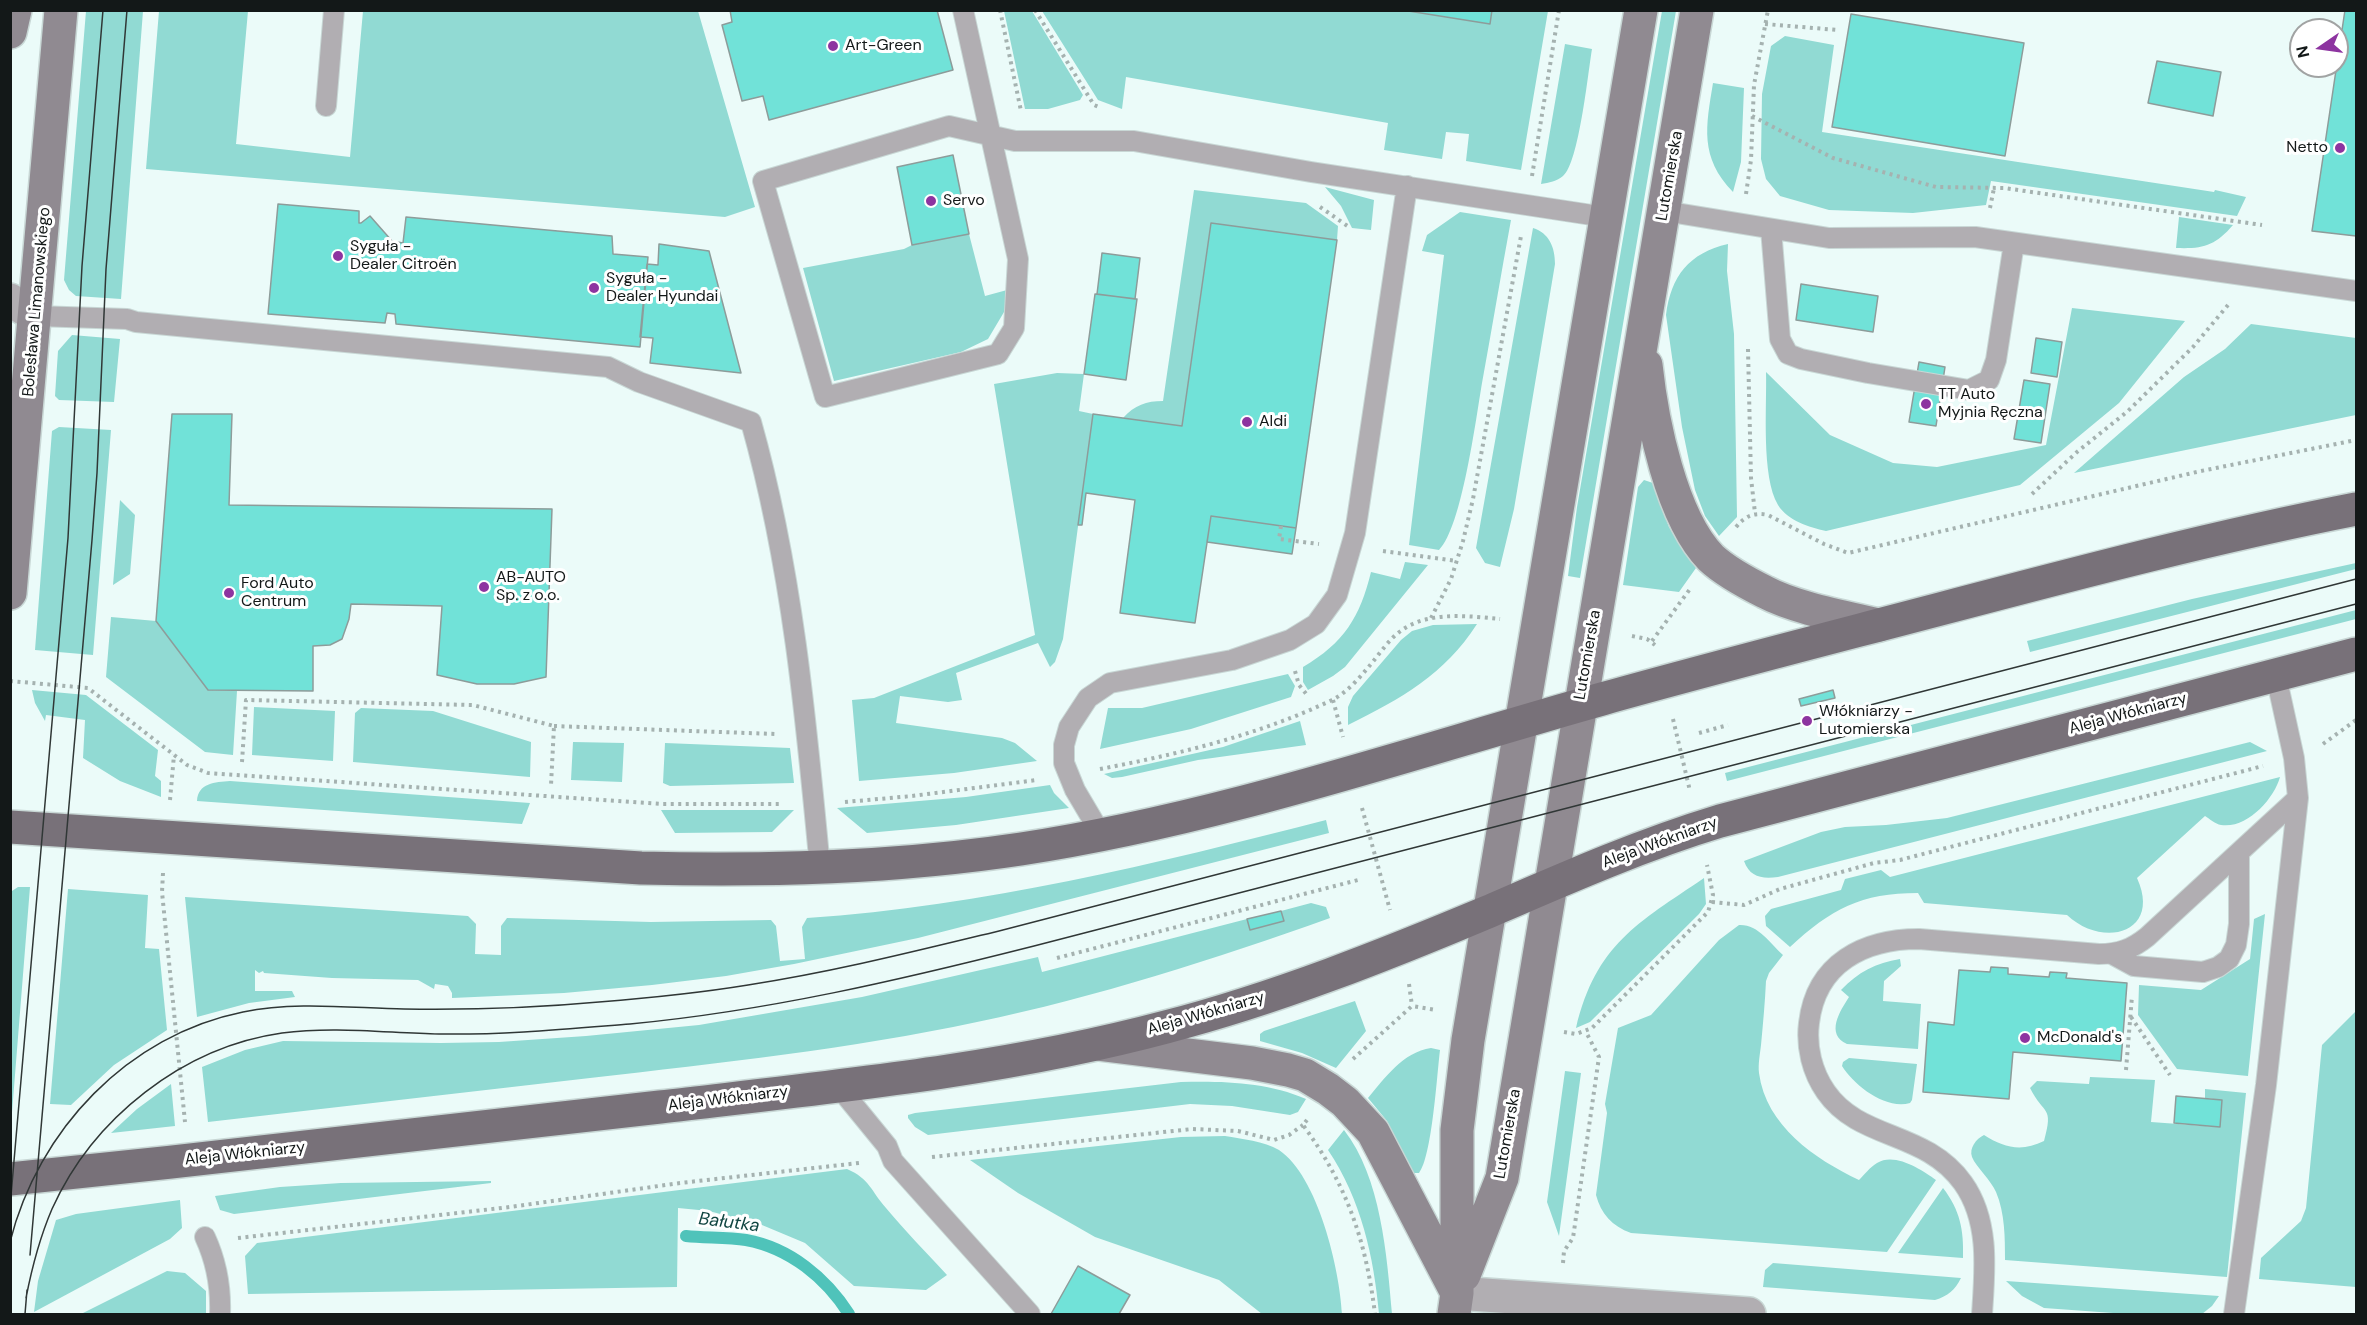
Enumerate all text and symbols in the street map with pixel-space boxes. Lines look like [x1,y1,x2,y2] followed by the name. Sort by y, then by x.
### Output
[2289,18,2349,78] north arrow
[845,36,922,56] place label: Art-Green
[826,39,840,53] marker: Art-Green
[2291,44,2314,60] text: N
[1653,130,1687,222] street label: Lutomierska
[2286,138,2328,158] place label: Netto
[2333,141,2347,155] marker: Netto
[943,191,985,211] place label: Servo
[924,194,938,208] marker: Servo
[19,206,55,398] street label: Bolesława Limanowskiego
[350,237,457,275] place label: Syguła - Dealer Citroën
[331,249,345,263] marker: Syguła - Dealer Citroën
[606,269,718,307] place label: Syguła - Dealer Hyundai
[587,281,601,295] marker: Syguła - Dealer Hyundai
[1938,385,2043,423] place label: TT Auto Myjnia Ręczna
[1919,397,1933,411] marker: TT Auto Myjnia Ręczna
[1259,412,1287,432] place label: Aldi
[1240,415,1254,429] marker: Aldi
[496,568,566,606] place label: AB-AUTO Sp. z o.o.
[241,574,314,612] place label: Ford Auto Centrum
[477,580,491,594] marker: AB-AUTO Sp. z o.o.
[222,586,236,600] marker: Ford Auto Centrum
[1571,609,1605,701] street label: Lutomierska
[2067,689,2189,739] street label: Aleja Włókniarzy
[1819,702,1913,740] place label: Włókniarzy - Lutomierska
[1800,714,1814,728] marker: Włókniarzy - Lutomierska
[1600,813,1720,873] street label: Aleja Włókniarzy
[1145,988,1267,1040] street label: Aleja Włókniarzy
[2037,1028,2122,1048] place label: McDonald's
[2018,1031,2032,1045] marker: McDonald's
[667,1082,789,1116] street label: Aleja Włókniarzy
[1491,1088,1525,1180] street label: Lutomierska
[184,1138,306,1170] street label: Aleja Włókniarzy
[697,1209,761,1237] water label: Bałutka

